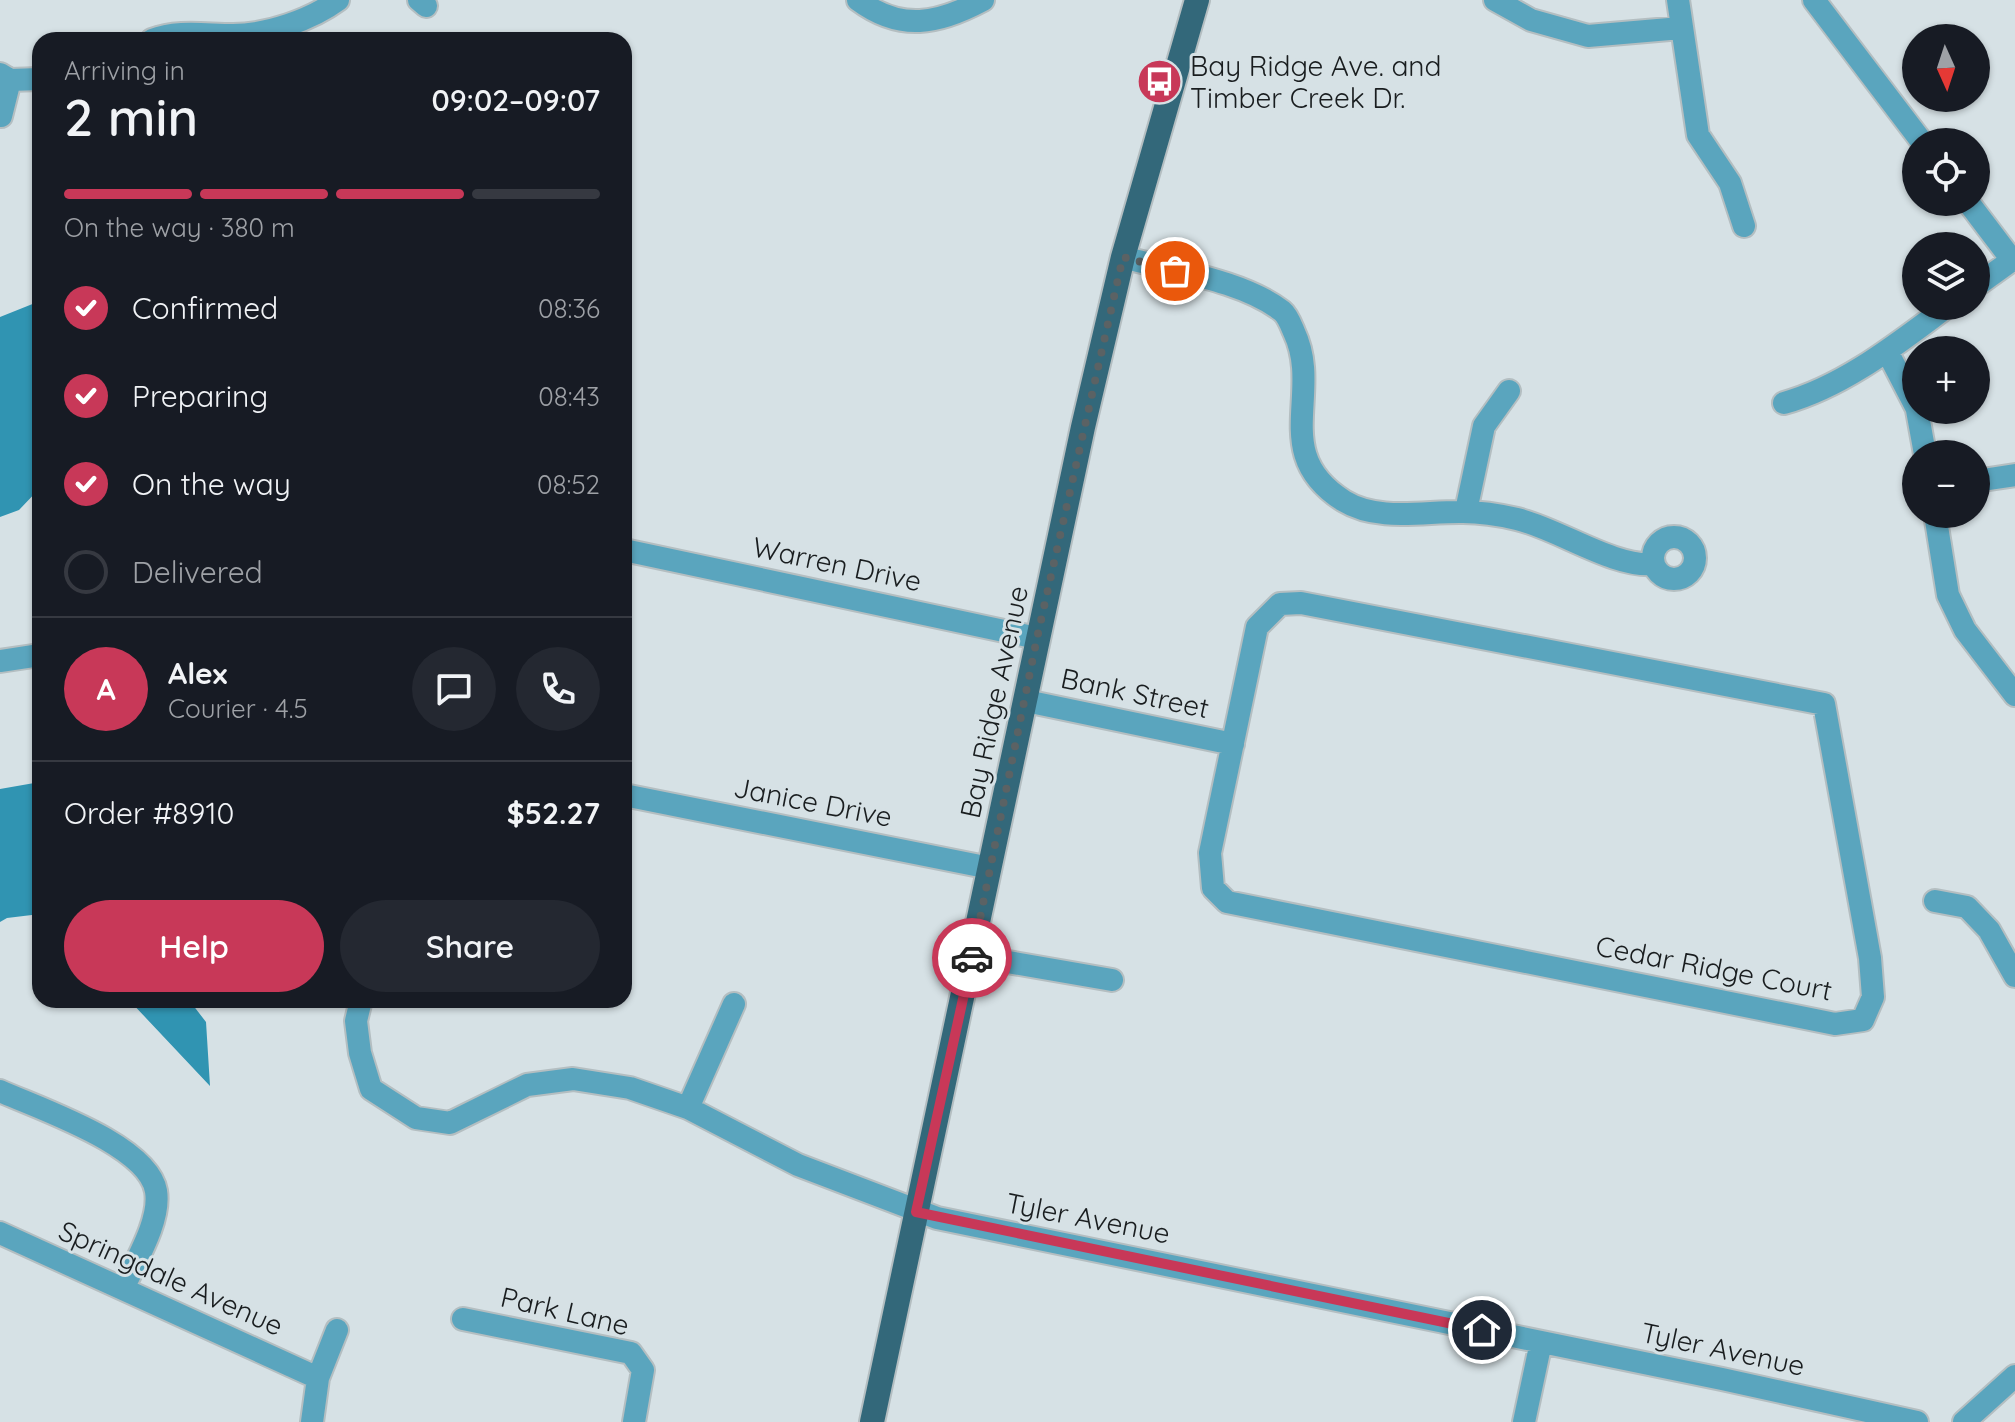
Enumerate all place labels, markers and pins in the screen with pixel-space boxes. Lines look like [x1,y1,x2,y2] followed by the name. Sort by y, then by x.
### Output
[1190,48,1442,115] place label: Bay Ridge Ave. and Timber Creek Dr.
[1135,58,1183,106] bus stop icon: Bay Ridge Ave. and Timber Creek Dr.
[1141,237,1209,305] pin
[1448,1296,1516,1364] pin

